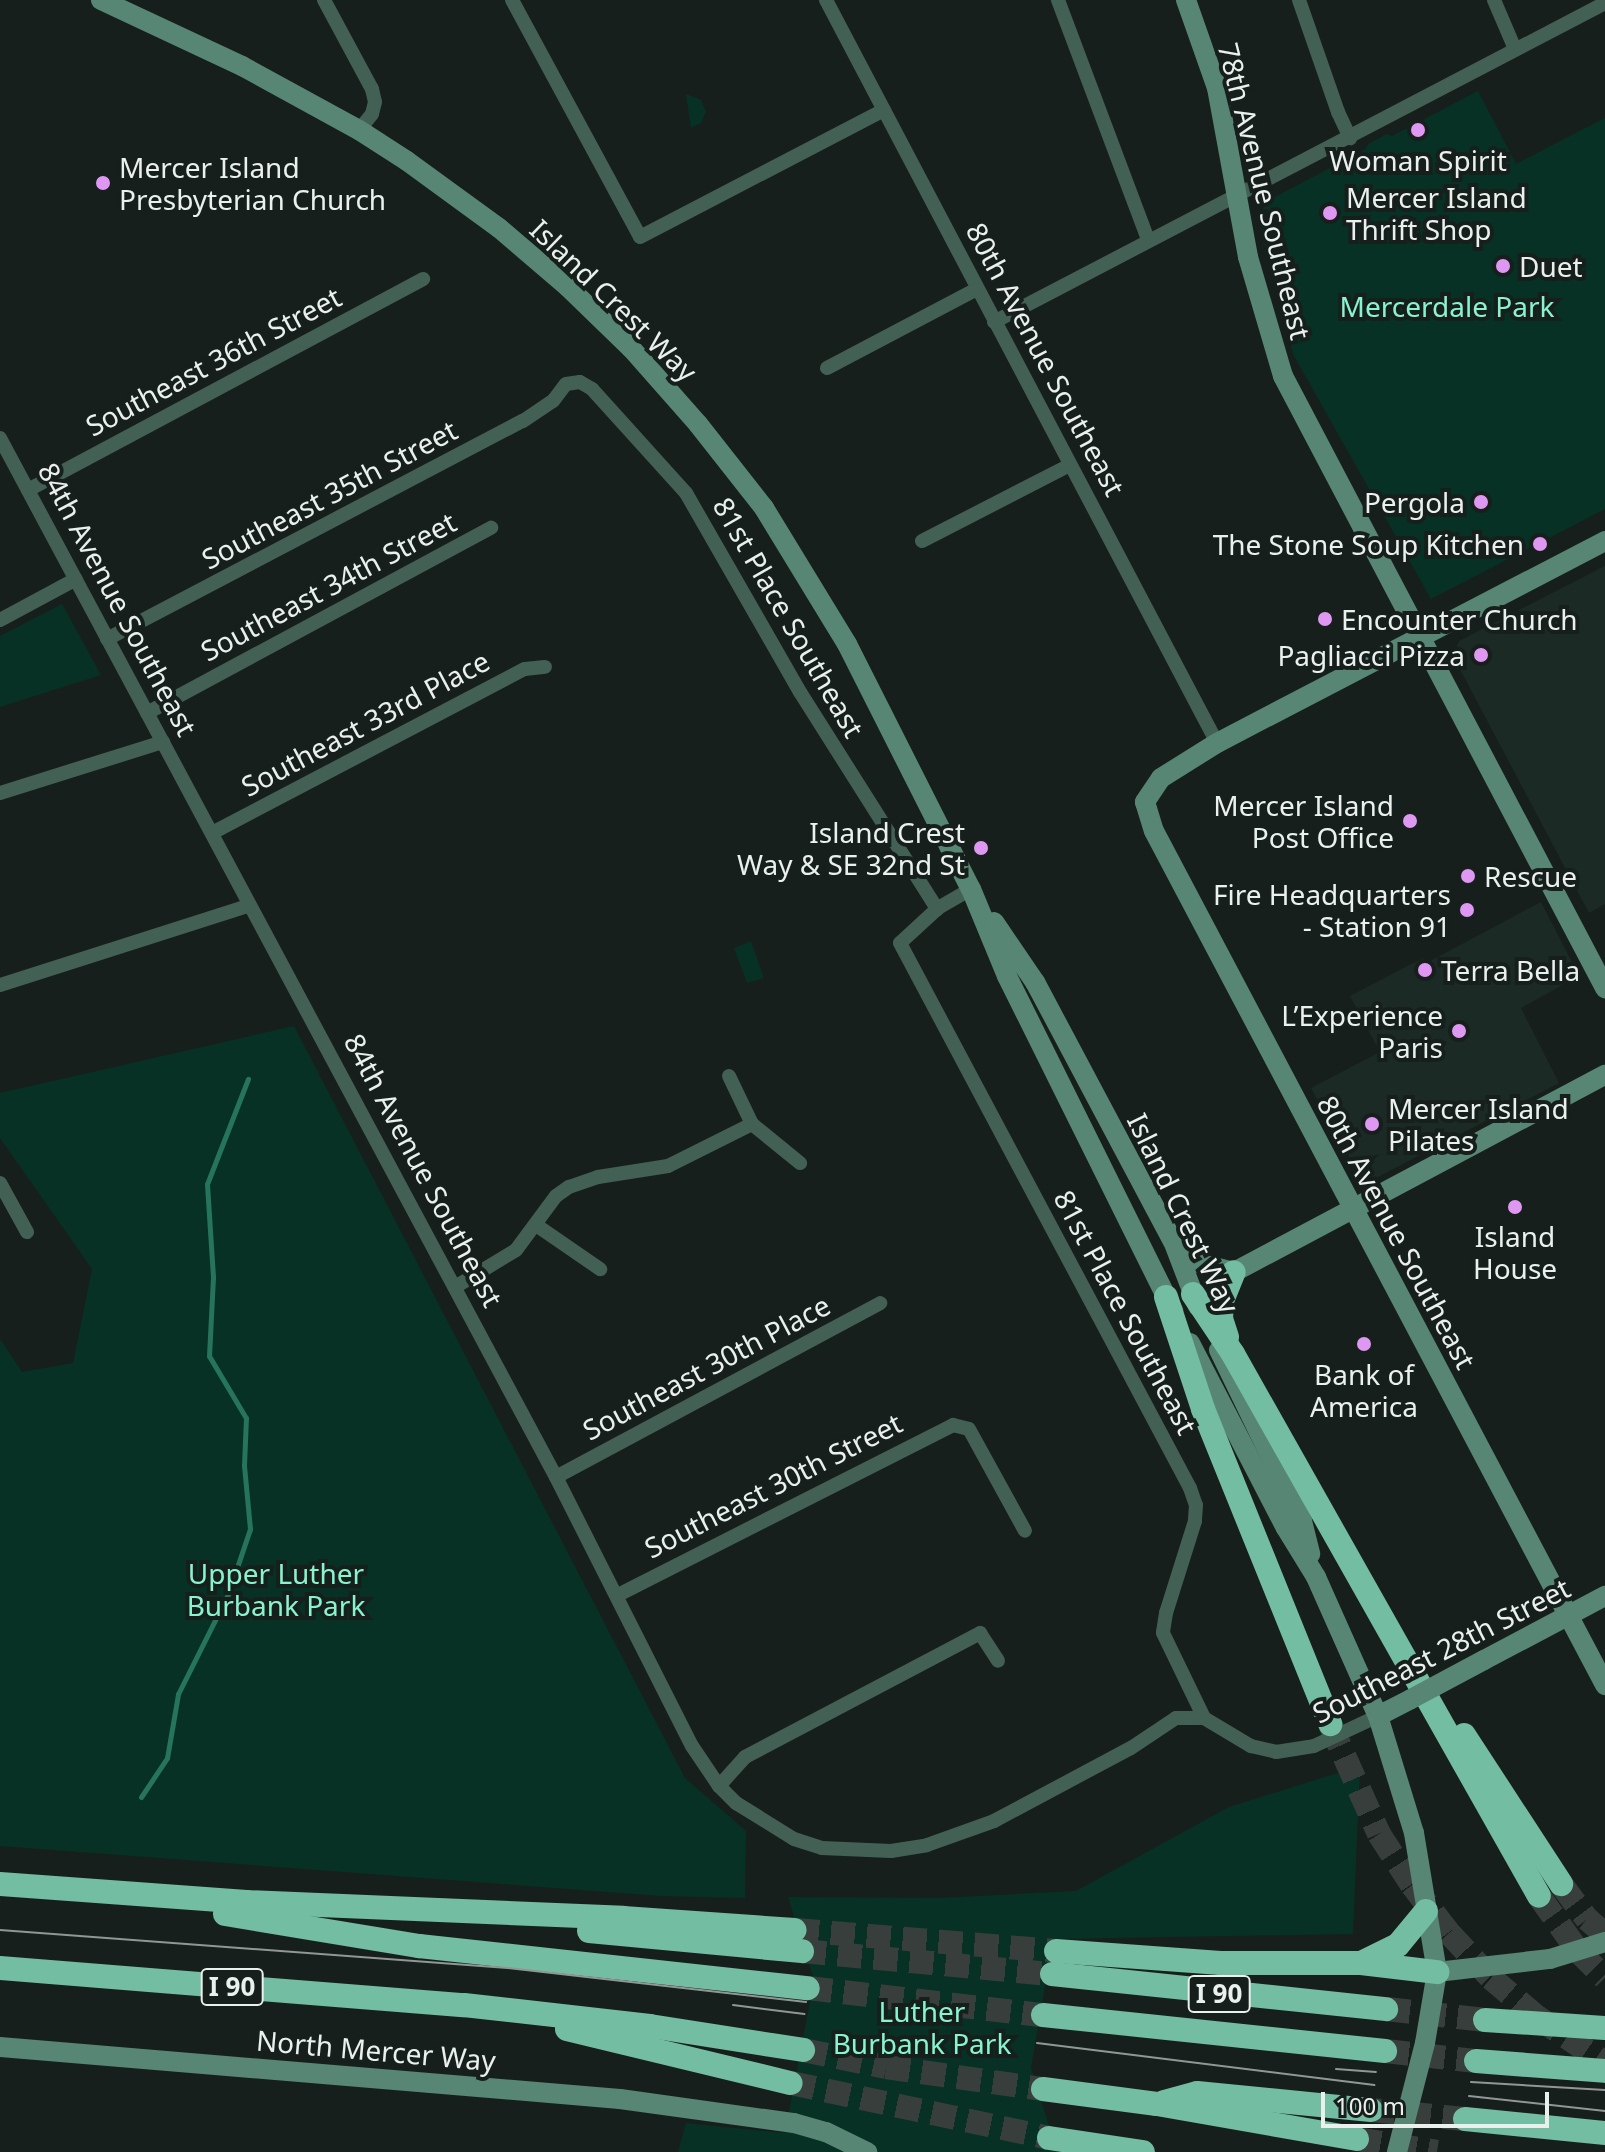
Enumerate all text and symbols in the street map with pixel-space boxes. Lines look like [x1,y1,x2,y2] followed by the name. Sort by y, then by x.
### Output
[1212,39,1318,343] street label: 78th Avenue Southeast
[1409,121,1427,139] marker: Woman Spirit
[1329,143,1507,177] place label: Woman Spirit
[119,150,386,216] place label: Mercer Island Presbyterian Church
[94,174,112,192] marker: Mercer Island Presbyterian Church
[1346,180,1527,246] place label: Mercer Island Thrift Shop
[1321,204,1339,222] marker: Mercer Island Thrift Shop
[524,212,704,388] street label: Island Crest Way
[960,217,1132,501] street label: 80th Avenue Southeast
[1519,249,1583,283] place label: Duet
[1494,257,1512,275] marker: Duet
[80,279,346,443] street label: Southeast 36th Street
[1340,289,1554,323] park label: Mercerdale Park
[196,412,462,576] street label: Southeast 35th Street
[32,457,204,741] street label: 84th Avenue Southeast
[1364,485,1465,519] place label: Pergola
[707,491,871,743] street label: 81st Place Southeast
[1472,493,1490,511] marker: Pergola
[195,504,461,668] street label: Southeast 34th Street
[1213,527,1524,561] place label: The Stone Soup Kitchen
[1531,535,1549,553] marker: The Stone Soup Kitchen
[1341,602,1578,636] place label: Encounter Church
[1316,610,1334,628] marker: Encounter Church
[1277,638,1465,672] place label: Pagliacci Pizza
[235,643,495,803] street label: Southeast 33rd Place
[1472,646,1490,664] marker: Pagliacci Pizza
[1213,788,1394,854] place label: Mercer Island Post Office
[1401,812,1419,830] marker: Mercer Island Post Office
[737,815,965,881] place label: Island Crest Way & SE 32nd St
[972,839,990,857] marker: Island Crest Way & SE 32nd St
[1484,859,1577,893] place label: Rescue
[1459,867,1477,885] marker: Rescue
[1213,877,1451,943] place label: Fire Headquarters - Station 91
[1458,901,1476,919] marker: Fire Headquarters - Station 91
[1441,953,1580,987] place label: Terra Bella
[1416,961,1434,979] marker: Terra Bella
[1281,998,1443,1064] place label: L’Experience Paris
[1450,1022,1468,1040] marker: L’Experience Paris
[338,1028,510,1312] street label: 84th Avenue Southeast
[1311,1090,1483,1374] street label: 80th Avenue Southeast
[1388,1091,1569,1157] place label: Mercer Island Pilates
[1121,1107,1247,1319] street label: Island Crest Way
[1363,1115,1381,1133] marker: Mercer Island Pilates
[1047,1184,1205,1440] street label: 81st Place Southeast
[1506,1198,1524,1216] marker: Island House
[1473,1219,1557,1285] place label: Island House
[577,1288,835,1446] street label: Southeast 30th Place
[1355,1335,1373,1353] marker: Bank of America
[1310,1357,1418,1423] place label: Bank of America
[639,1406,907,1564] street label: Southeast 30th Street
[187,1556,365,1622] park label: Upper Luther Burbank Park
[1307,1571,1575,1729] street label: Southeast 28th Street
[200,1965,264,2009] road number: I 90
[1187,1972,1251,2016] road number: I 90
[833,1994,1011,2060] park label: Luther Burbank Park
[255,2023,497,2077] street label: North Mercer Way
[1325,2076,1553,2126] scale bar
[1335,2089,1405,2122] text: 100 m

